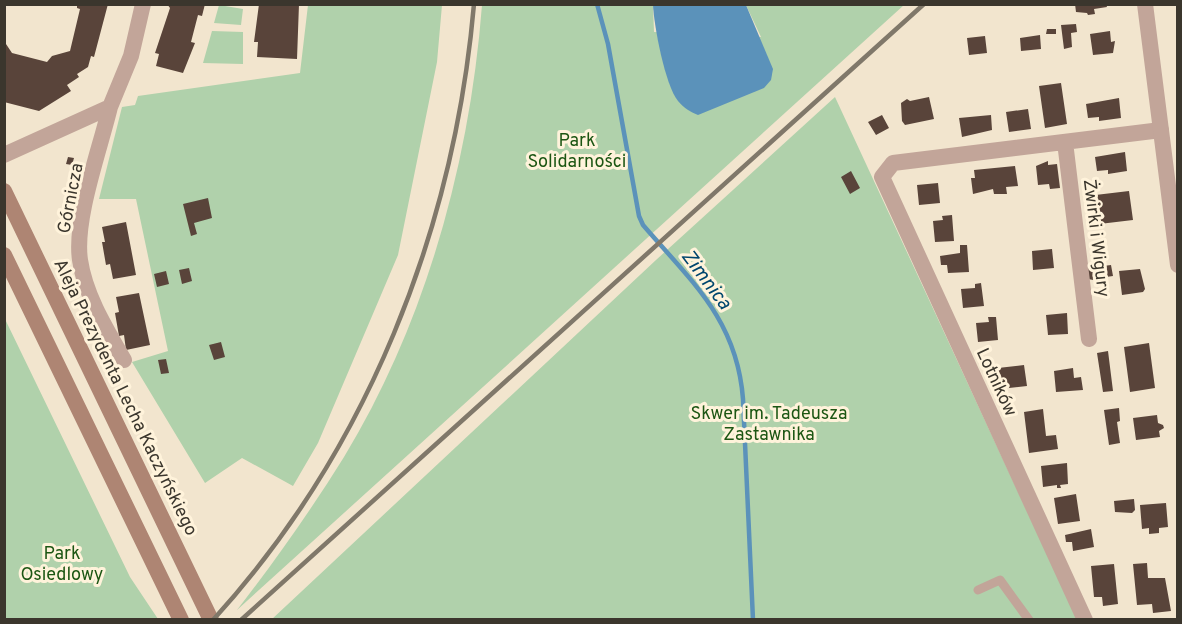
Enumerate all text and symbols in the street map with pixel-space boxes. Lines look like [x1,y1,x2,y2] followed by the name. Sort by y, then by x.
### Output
[528,130,626,174] park label: Park Solidarności
[53,161,90,236] street label: Górnicza
[1077,178,1116,298] street label: Żwirki i Wigury
[674,245,737,316] water label: Zimnica
[47,255,202,540] street label: Aleja Prezydenta Lecha Kaczyńskiego
[970,345,1021,421] street label: Lotników
[690,403,848,447] park label: Skwer im. Tadeusza Zastawnika
[21,543,103,587] park label: Park Osiedlowy

